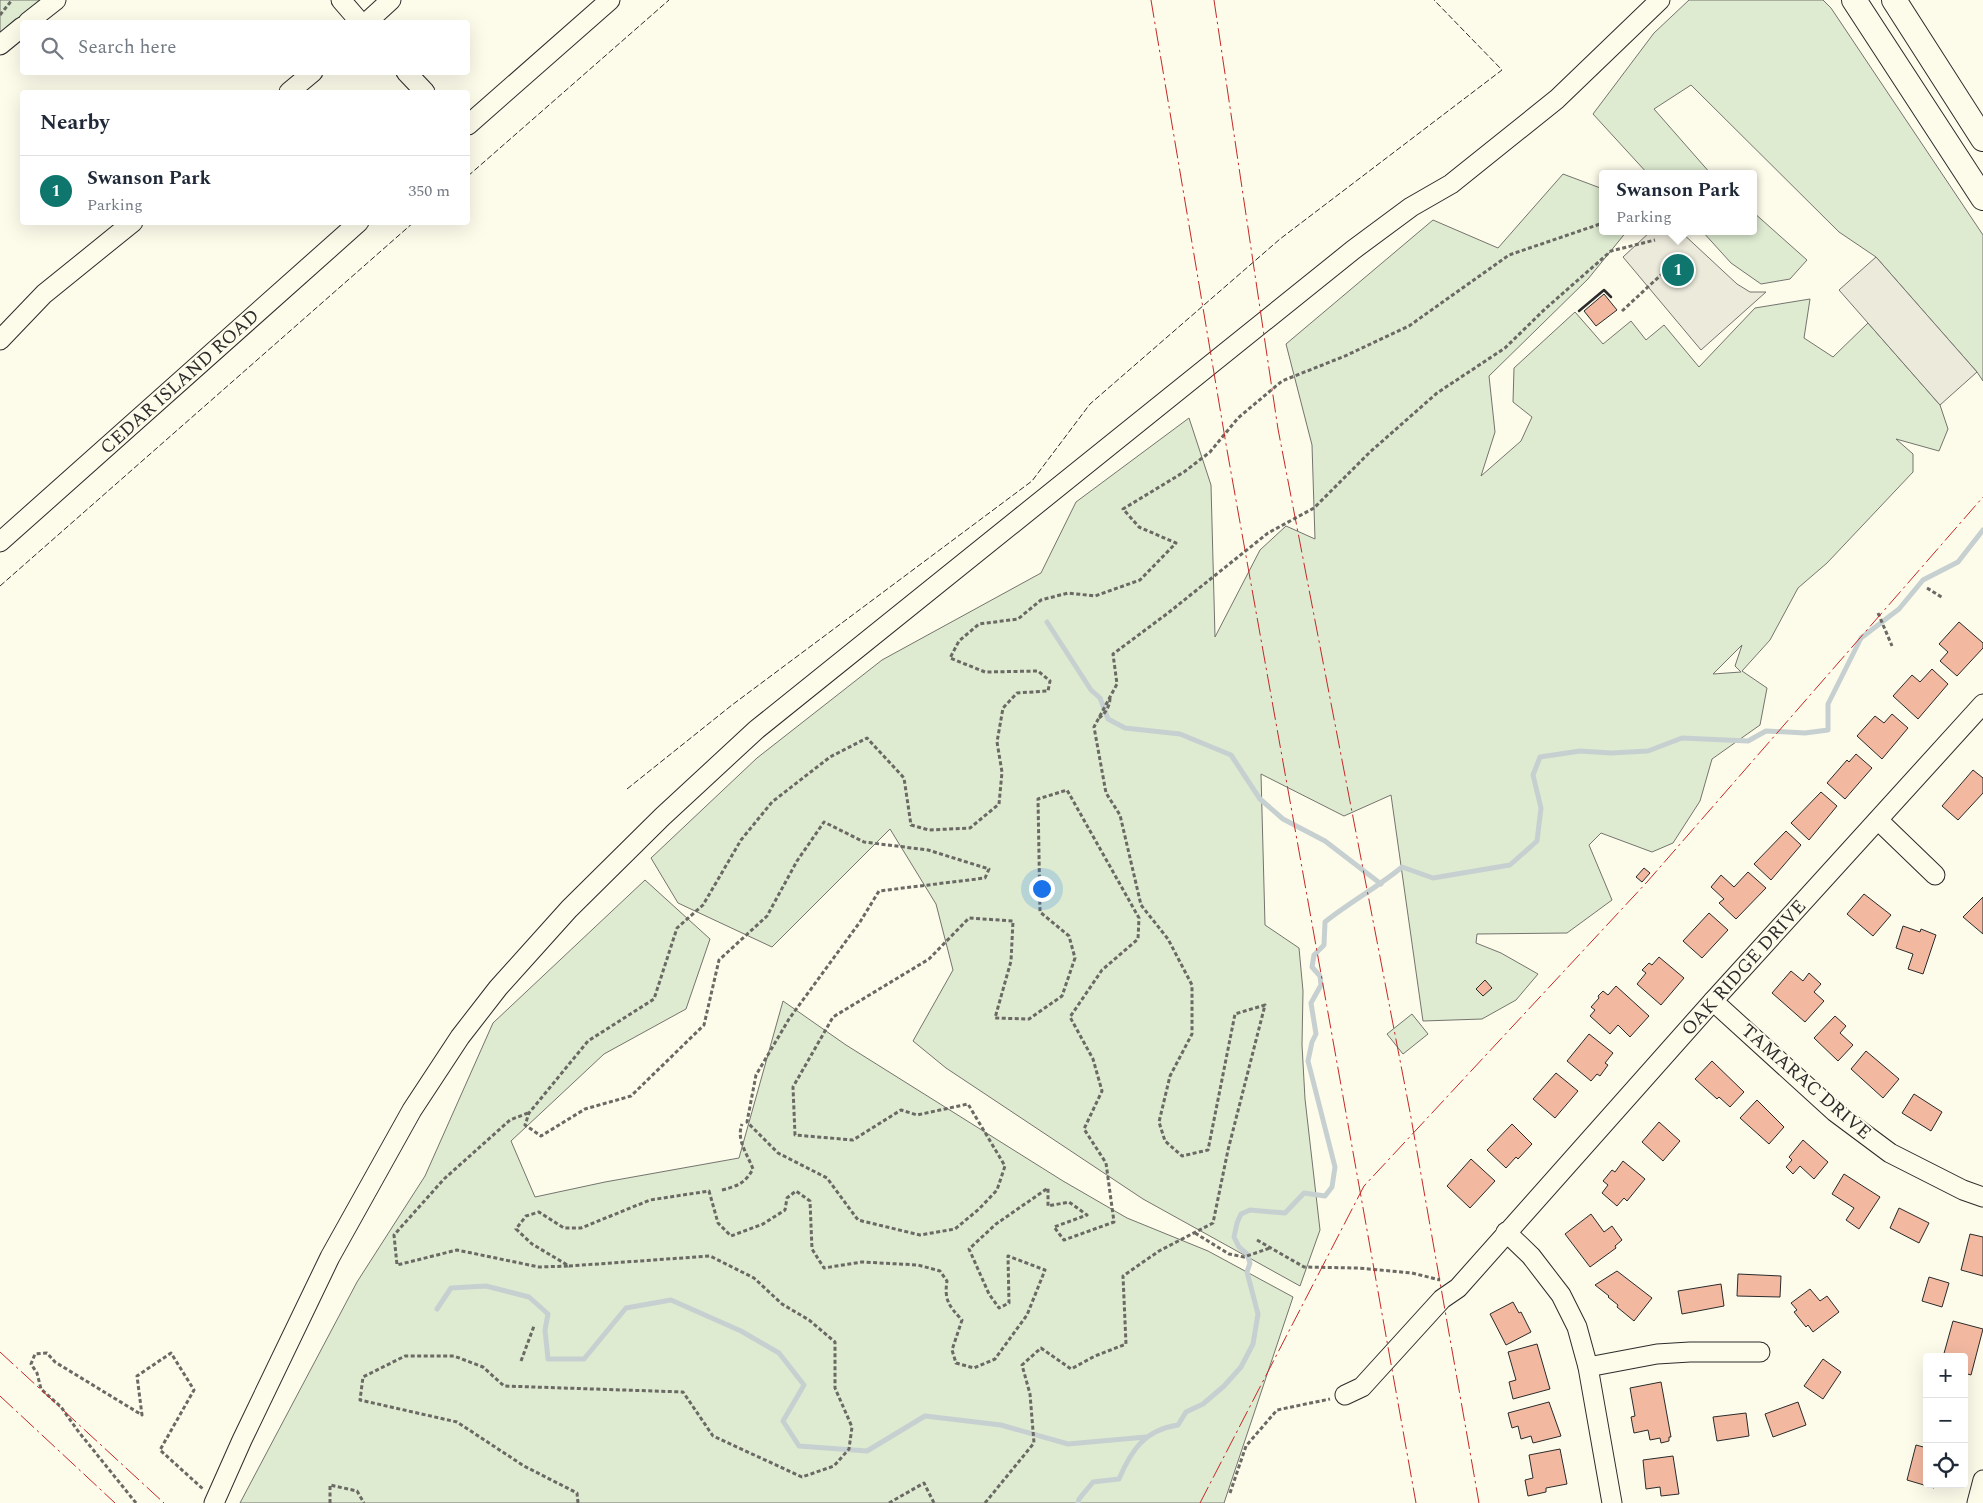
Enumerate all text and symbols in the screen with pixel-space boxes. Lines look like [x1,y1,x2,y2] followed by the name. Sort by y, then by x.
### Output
[20,20,470,75] search box
[78,33,177,62] text: Search here
[38,34,66,62] icon: search
[40,107,110,139] text: Nearby
[87,164,211,193] text: Swanson Park
[1599,170,1757,235] popup
[1616,176,1740,205] text: Swanson Park
[52,179,60,203] text: 1
[408,179,450,203] text: 350 m
[87,193,143,217] text: Parking
[1616,205,1672,229] text: Parking
[1662,251,1694,289] pin: 1
[94,302,266,462] street label: CEDAR ISLAND ROAD
[1029,876,1055,902] your location
[1675,893,1813,1043] street label: OAK RIDGE DRIVE
[1734,1017,1878,1147] street label: TAMARAC DRIVE
[1923,1353,1968,1488] map controls
[1923,1353,1968,1398] button: +
[1923,1398,1968,1443] button: −
[1923,1443,1968,1488] button: locate

